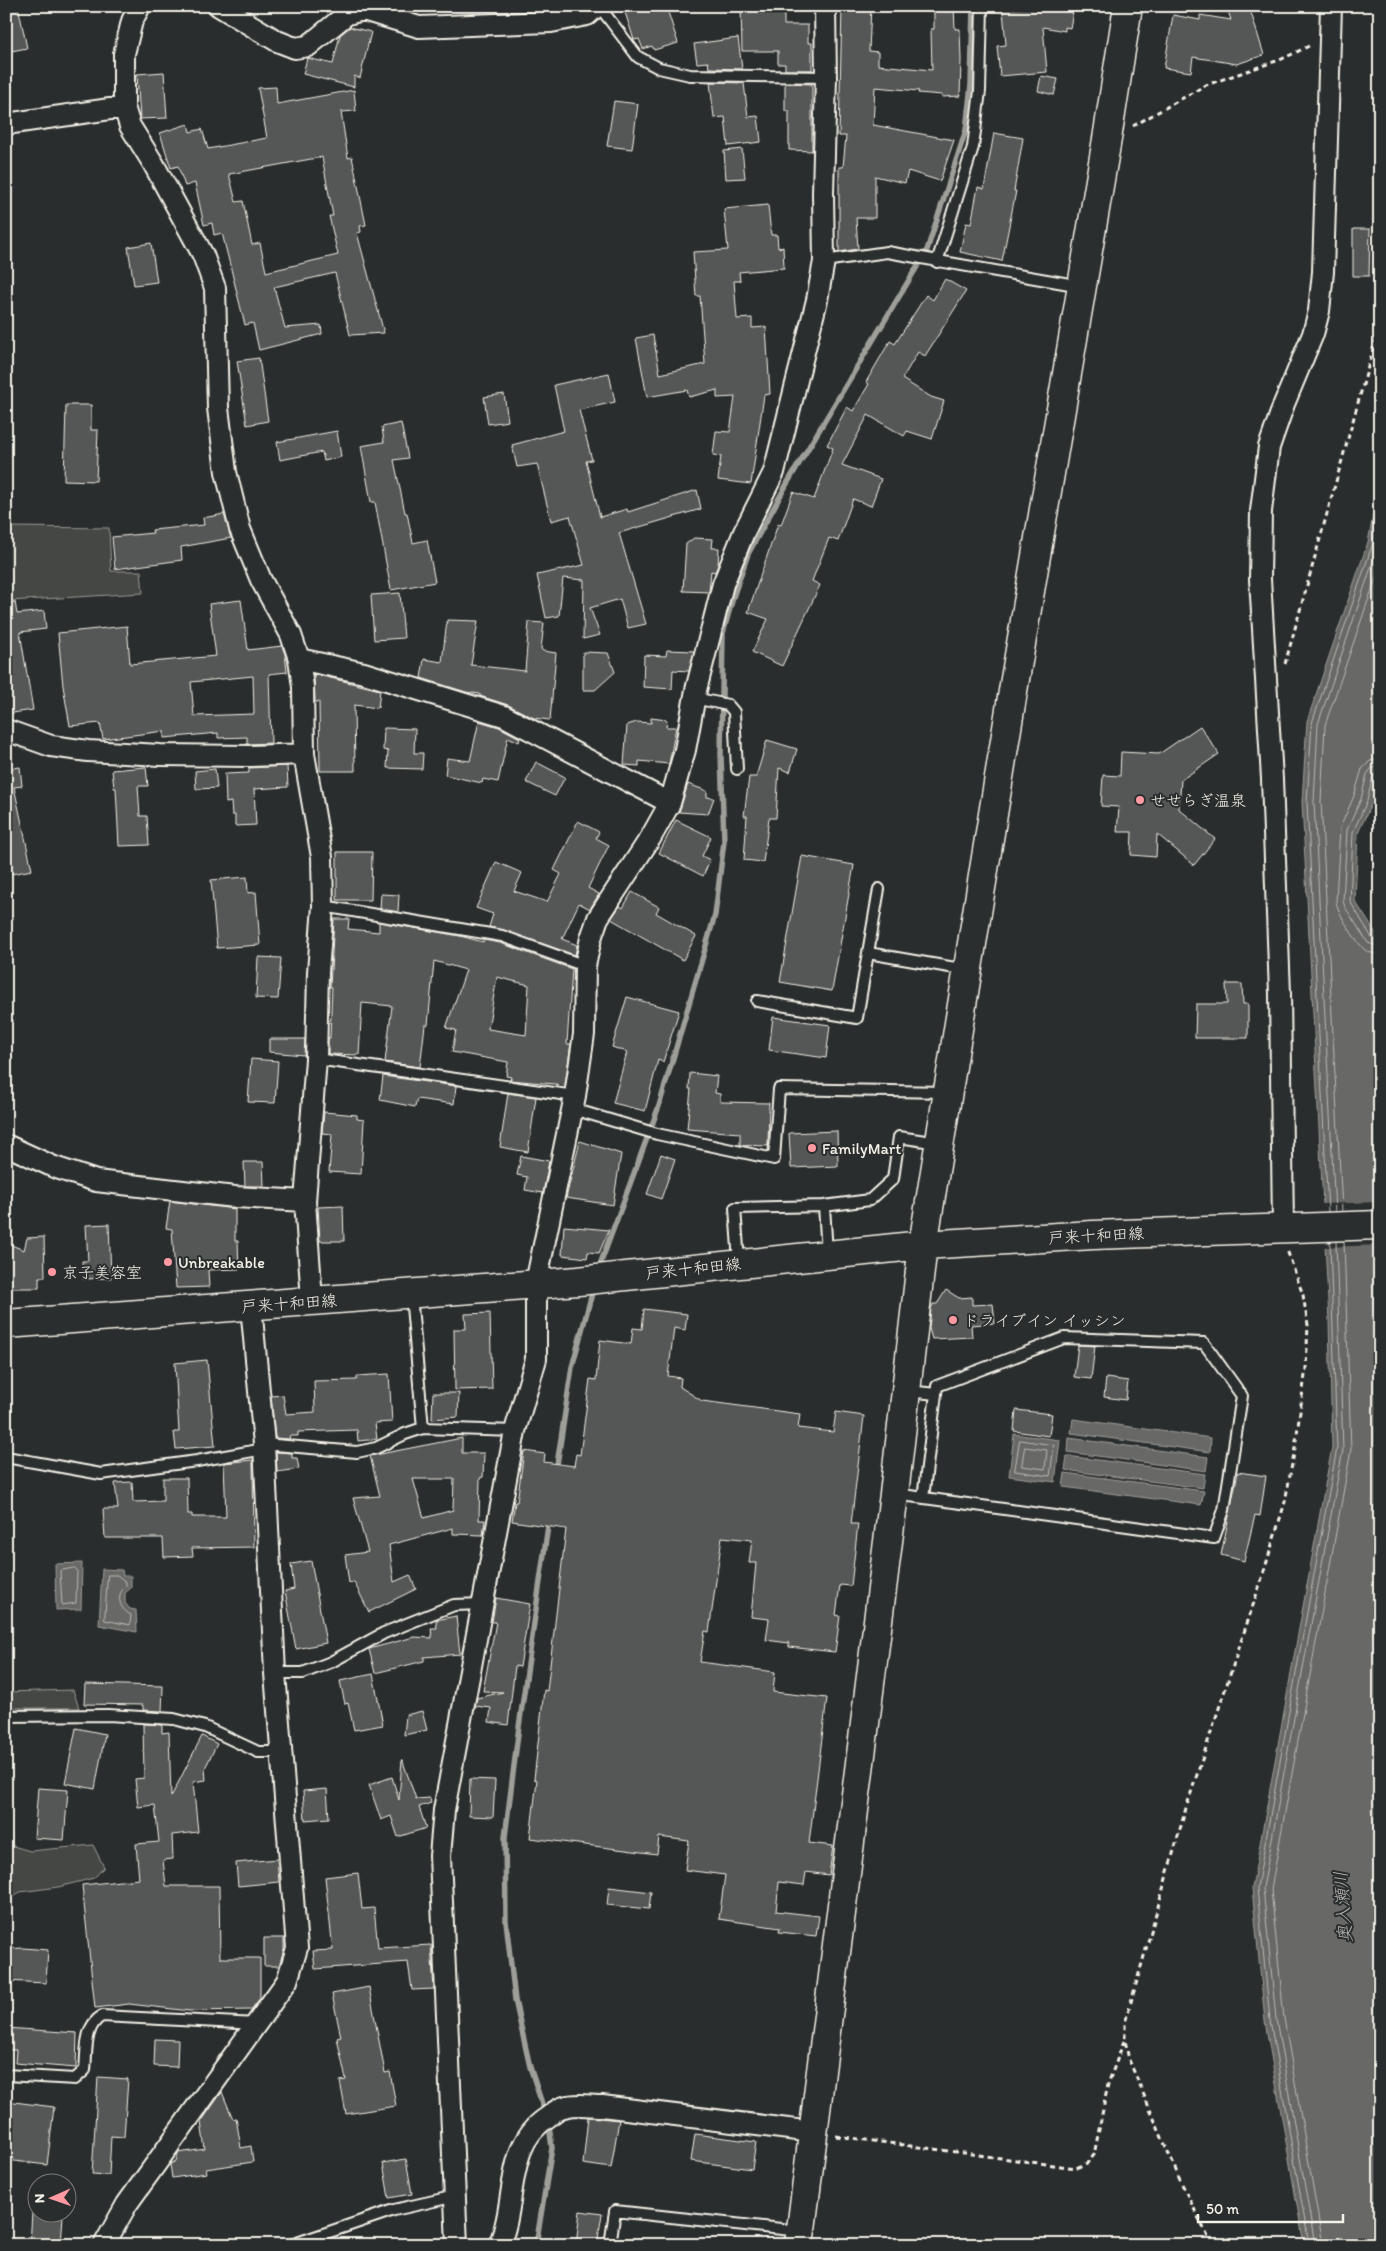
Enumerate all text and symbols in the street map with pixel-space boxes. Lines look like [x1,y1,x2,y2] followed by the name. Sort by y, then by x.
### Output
[1150,791,1246,810] place label: せせらぎ温泉
[1134,794,1146,806] marker: せせらぎ温泉
[822,1139,901,1158] place label: FamilyMart
[806,1142,818,1154] marker: FamilyMart
[1048,1223,1144,1247] street label: 戸来十和田線
[178,1253,265,1272] place label: Unbreakable
[644,1254,742,1283] street label: 戸来十和田線
[162,1256,174,1268] marker: Unbreakable
[62,1263,142,1282] place label: 京子美容室
[46,1266,58,1278] marker: 京子美容室
[240,1291,338,1316] street label: 戸来十和田線
[963,1311,1126,1330] place label: ドライブイン イッシン
[947,1314,959,1326] marker: ドライブイン イッシン
[1330,1870,1356,1944] water label: 奥入瀬川
[28,2174,78,2224] north arrow
[1198,2191,1344,2223] scale bar
[31,2193,48,2203] text: N
[1206,2200,1239,2218] text: 50 m

